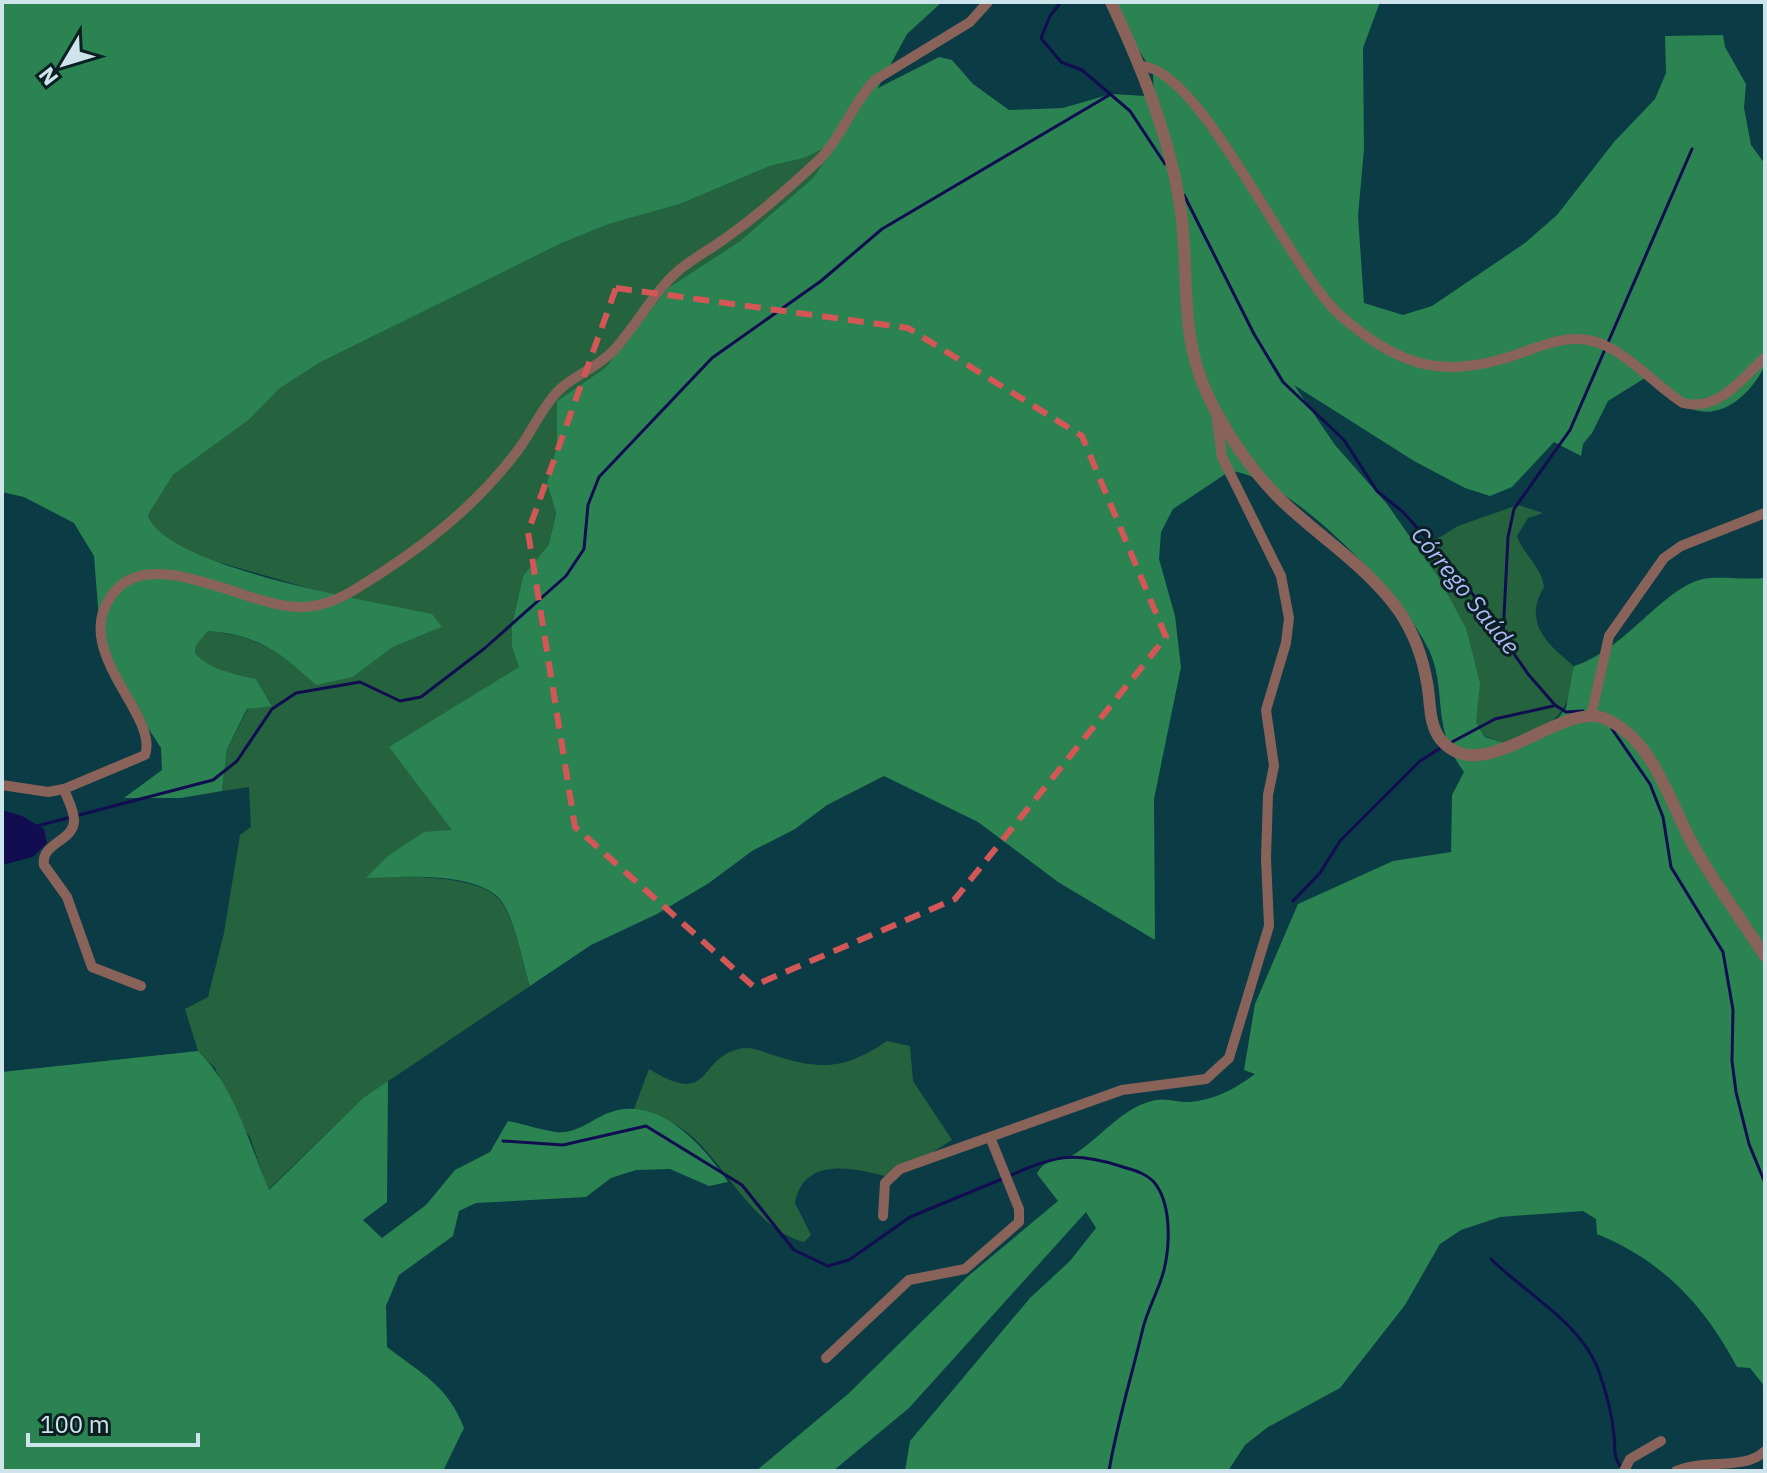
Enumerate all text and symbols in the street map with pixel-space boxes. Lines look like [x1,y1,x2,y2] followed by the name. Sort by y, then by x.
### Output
[24,24,104,104] north arrow
[32,61,64,92] text: N
[1405,519,1527,661] water label: Córrego Saúde
[28,1397,198,1447] scale bar
[40,1408,110,1440] text: 100 m

